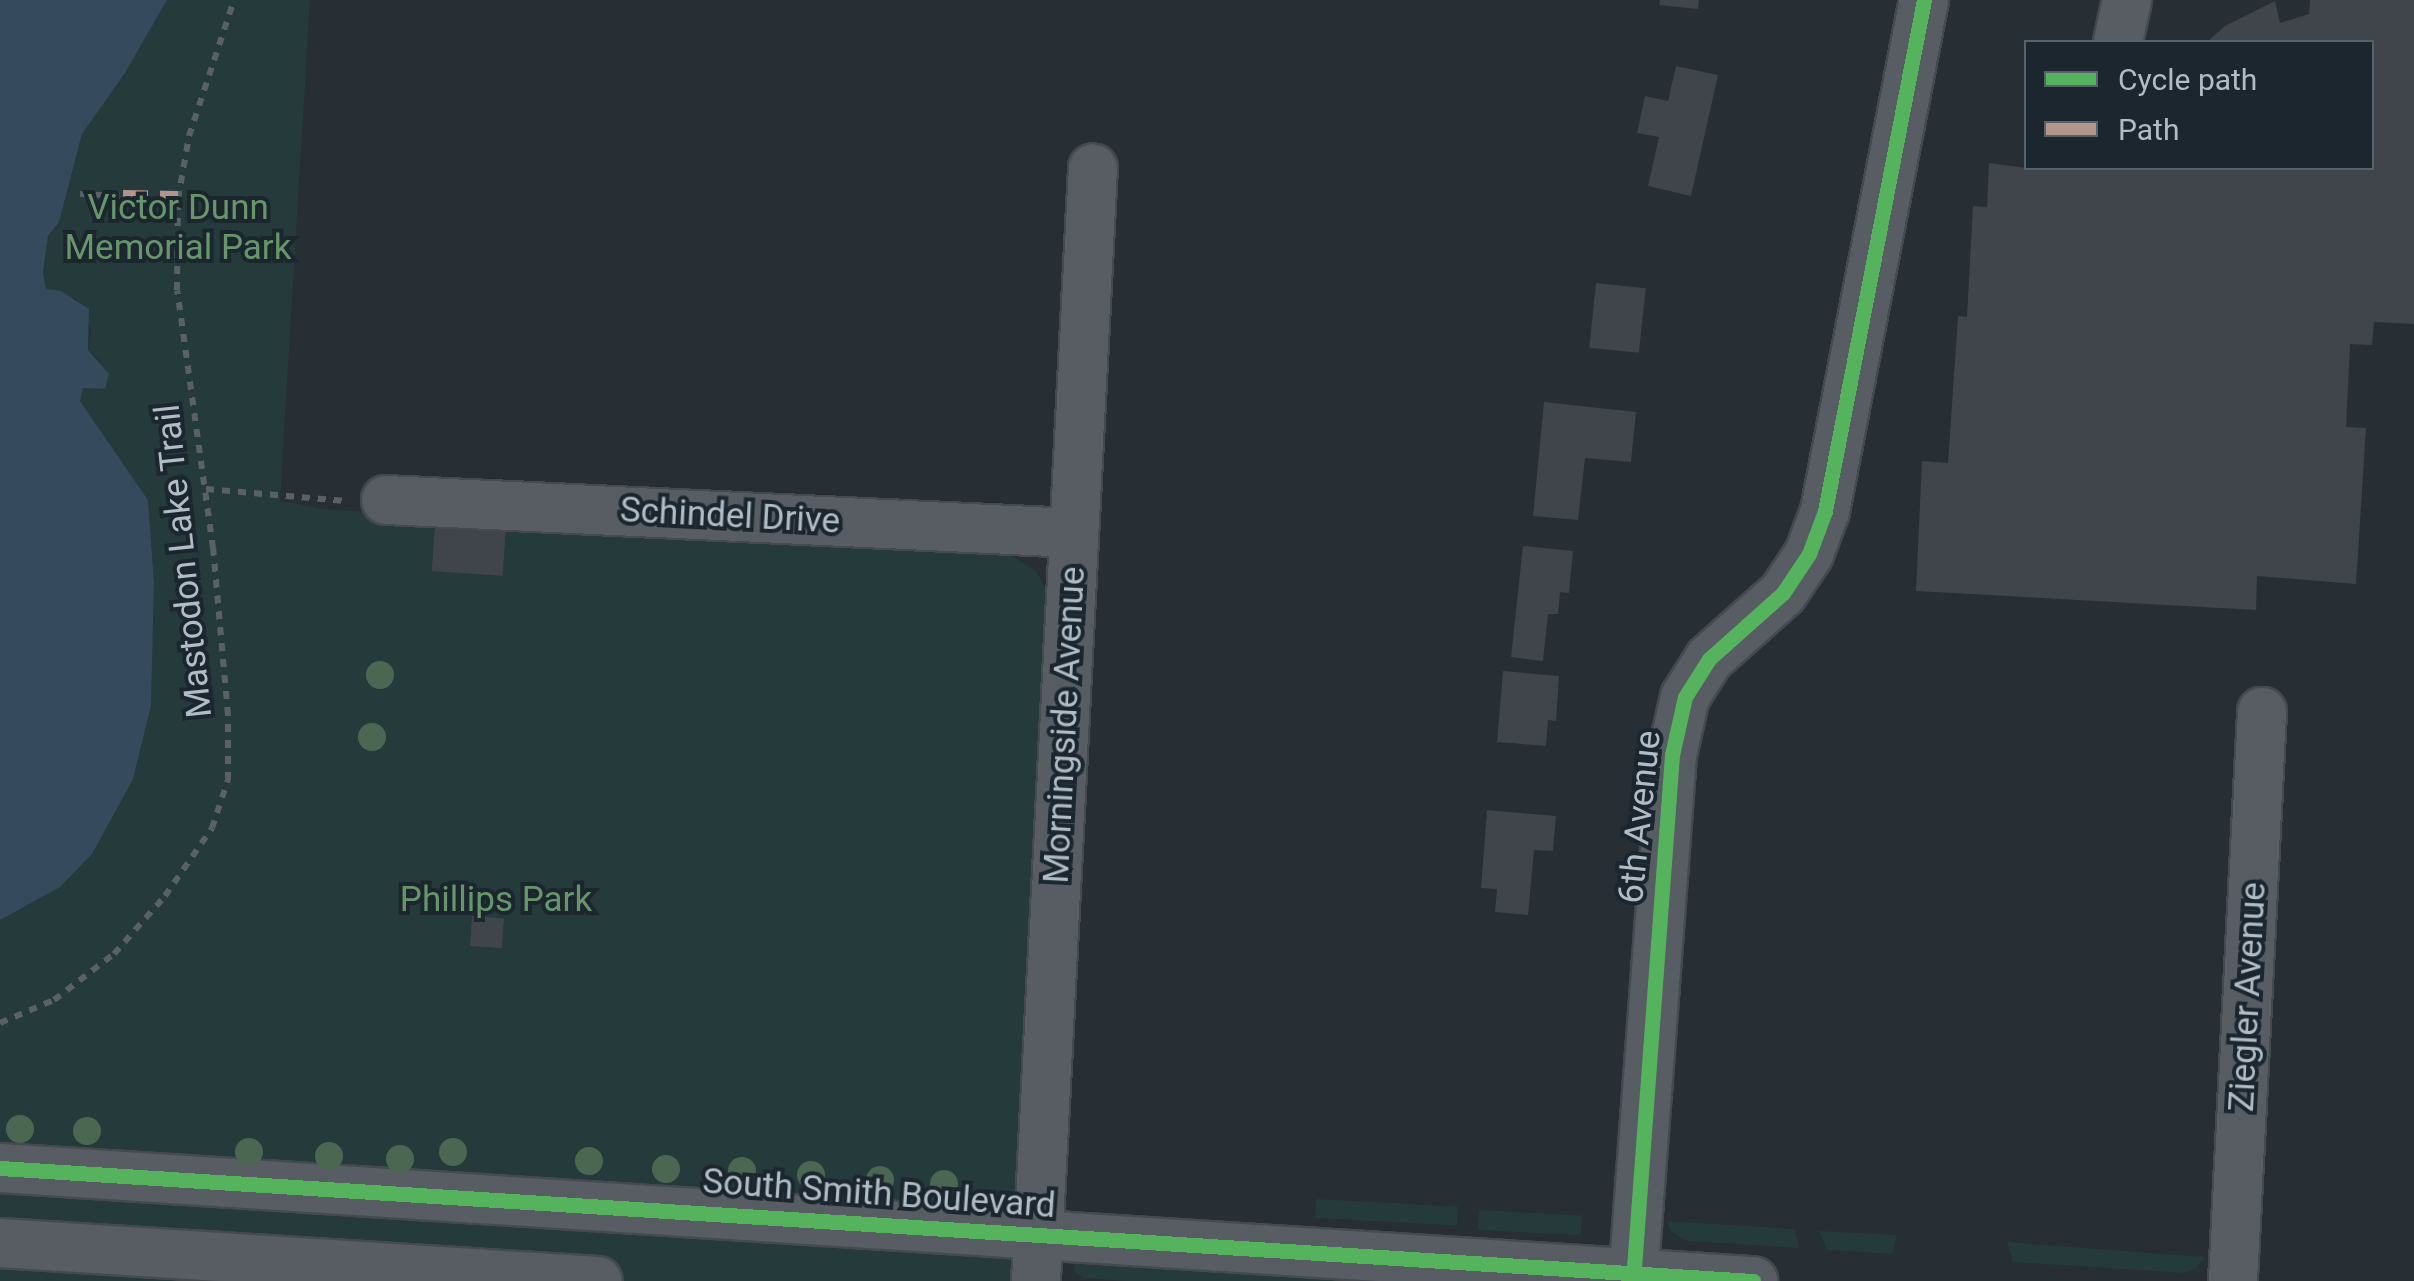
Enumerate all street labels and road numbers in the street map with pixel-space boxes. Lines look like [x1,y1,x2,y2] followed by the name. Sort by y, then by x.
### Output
[147,402,221,720] street label: Mastodon Lake Trail
[619,489,841,543] street label: Schindel Drive
[1036,566,1094,884] street label: Morningside Avenue
[1610,729,1670,905] street label: 6th Avenue
[2221,881,2275,1113] street label: Ziegler Avenue
[701,1161,1057,1227] street label: South Smith Boulevard

